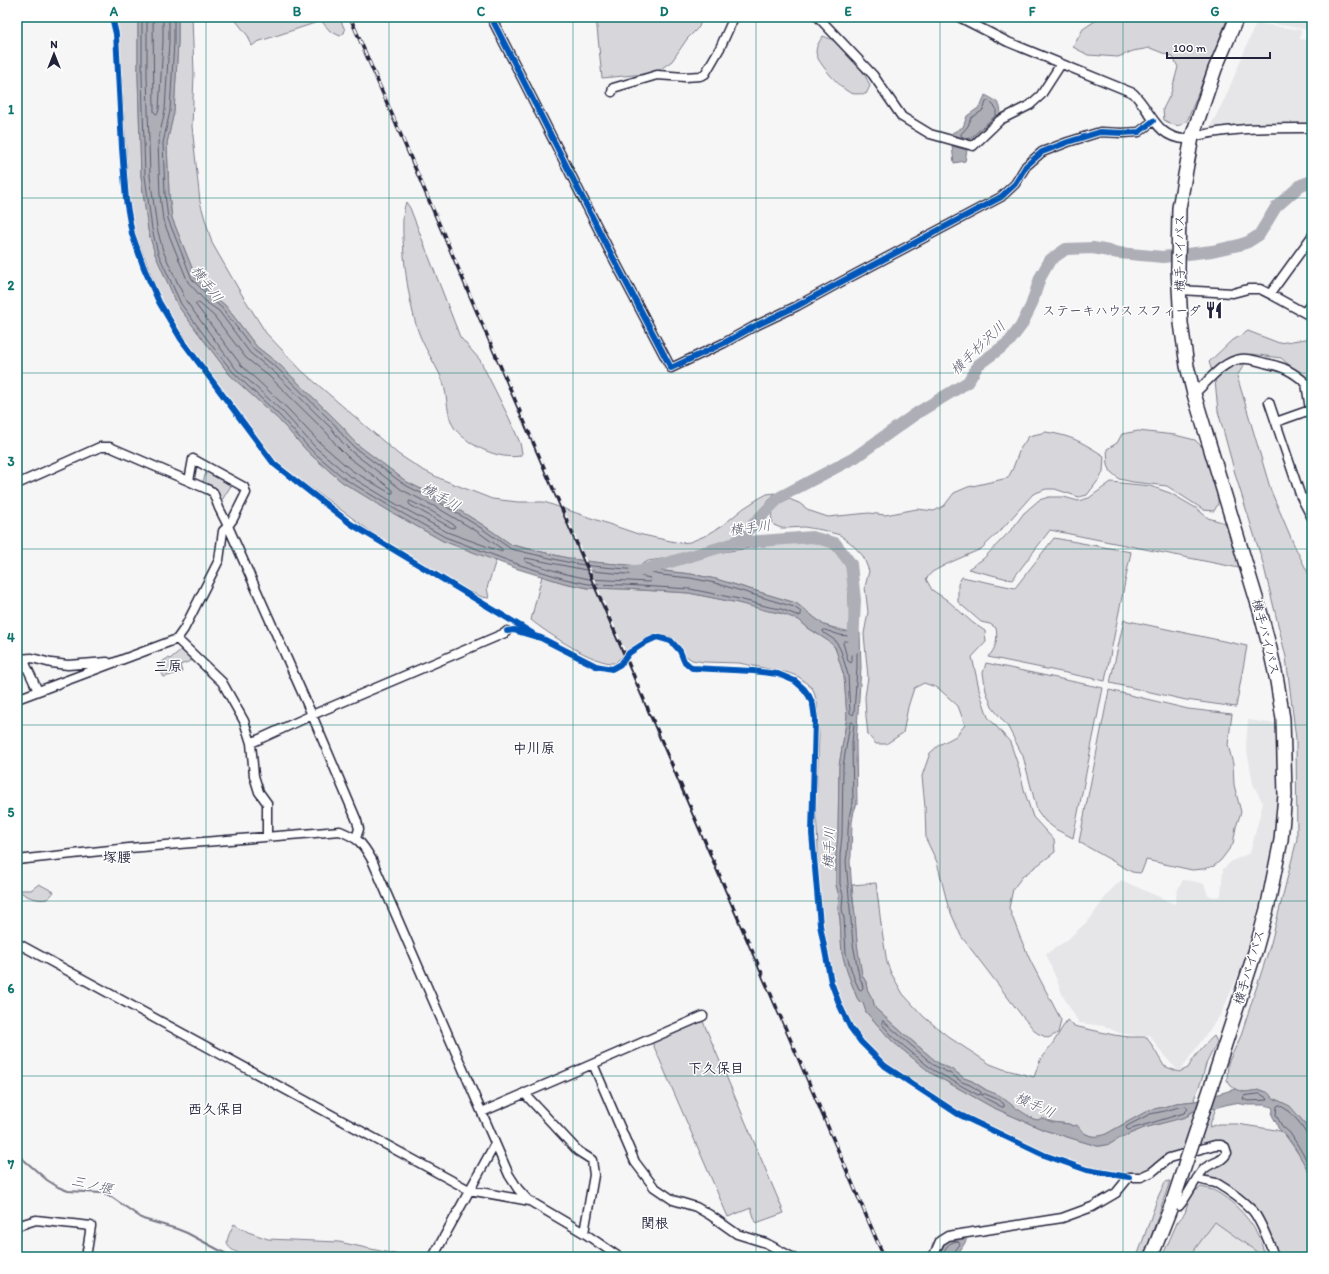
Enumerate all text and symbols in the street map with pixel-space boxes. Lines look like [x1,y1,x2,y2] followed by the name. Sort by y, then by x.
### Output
[109,4,119,19] text: A
[293,4,302,19] text: B
[477,4,486,19] text: C
[660,4,669,19] text: D
[844,4,852,19] text: E
[1029,4,1036,19] text: F
[1211,4,1220,19] text: G
[34,34,74,74] north arrow
[1167,34,1270,60] scale bar
[50,38,58,51] text: N
[1173,41,1206,55] text: 100 m
[8,102,14,117] text: 1
[1172,214,1187,292] street label: 横手バイパス
[188,262,226,306] water label: 横手川
[8,278,15,293] text: 2
[1204,300,1224,320] restaurant icon: ステーキハウス スフィーダ
[1042,303,1201,318] place label: ステーキハウス スフィーダ
[947,318,1009,378] water label: 横手杉沢川
[7,454,15,469] text: 3
[419,479,463,515] water label: 横手川
[728,517,772,539] water label: 横手川
[1249,597,1283,677] street label: 横手バイパス
[7,630,15,645] text: 4
[154,658,182,675] district label: 三原
[513,740,555,757] district label: 中川原
[8,805,15,820] text: 5
[819,827,839,869] water label: 横手川
[103,849,131,866] district label: 塚腰
[1230,928,1268,1006] street label: 横手バイパス
[8,981,15,996] text: 6
[688,1060,744,1077] district label: 下久保目
[1012,1088,1058,1122] water label: 横手川
[188,1101,244,1118] district label: 西久保目
[7,1157,15,1172] text: 7
[70,1172,116,1198] water label: 三ノ堰
[641,1215,669,1232] district label: 関根

